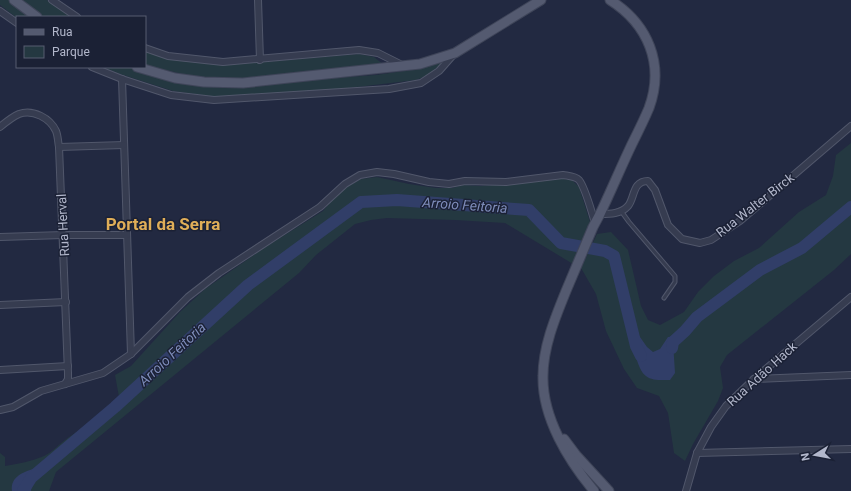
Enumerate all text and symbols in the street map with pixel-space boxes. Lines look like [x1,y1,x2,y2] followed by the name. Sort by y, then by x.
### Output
[16,16,146,68] legend
[52,25,73,39] text: Rua
[52,45,90,59] text: Parque
[713,170,797,240] street label: Rua Walter Birck
[54,193,72,257] street label: Rua Herval
[421,194,508,216] water label: Arroio Feitoria
[106,214,220,234] district label: Portal da Serra
[135,319,209,390] water label: Arroio Feitoria
[724,338,800,409] street label: Rua Adão Hack
[795,435,835,475] north arrow
[799,452,813,462] text: N

